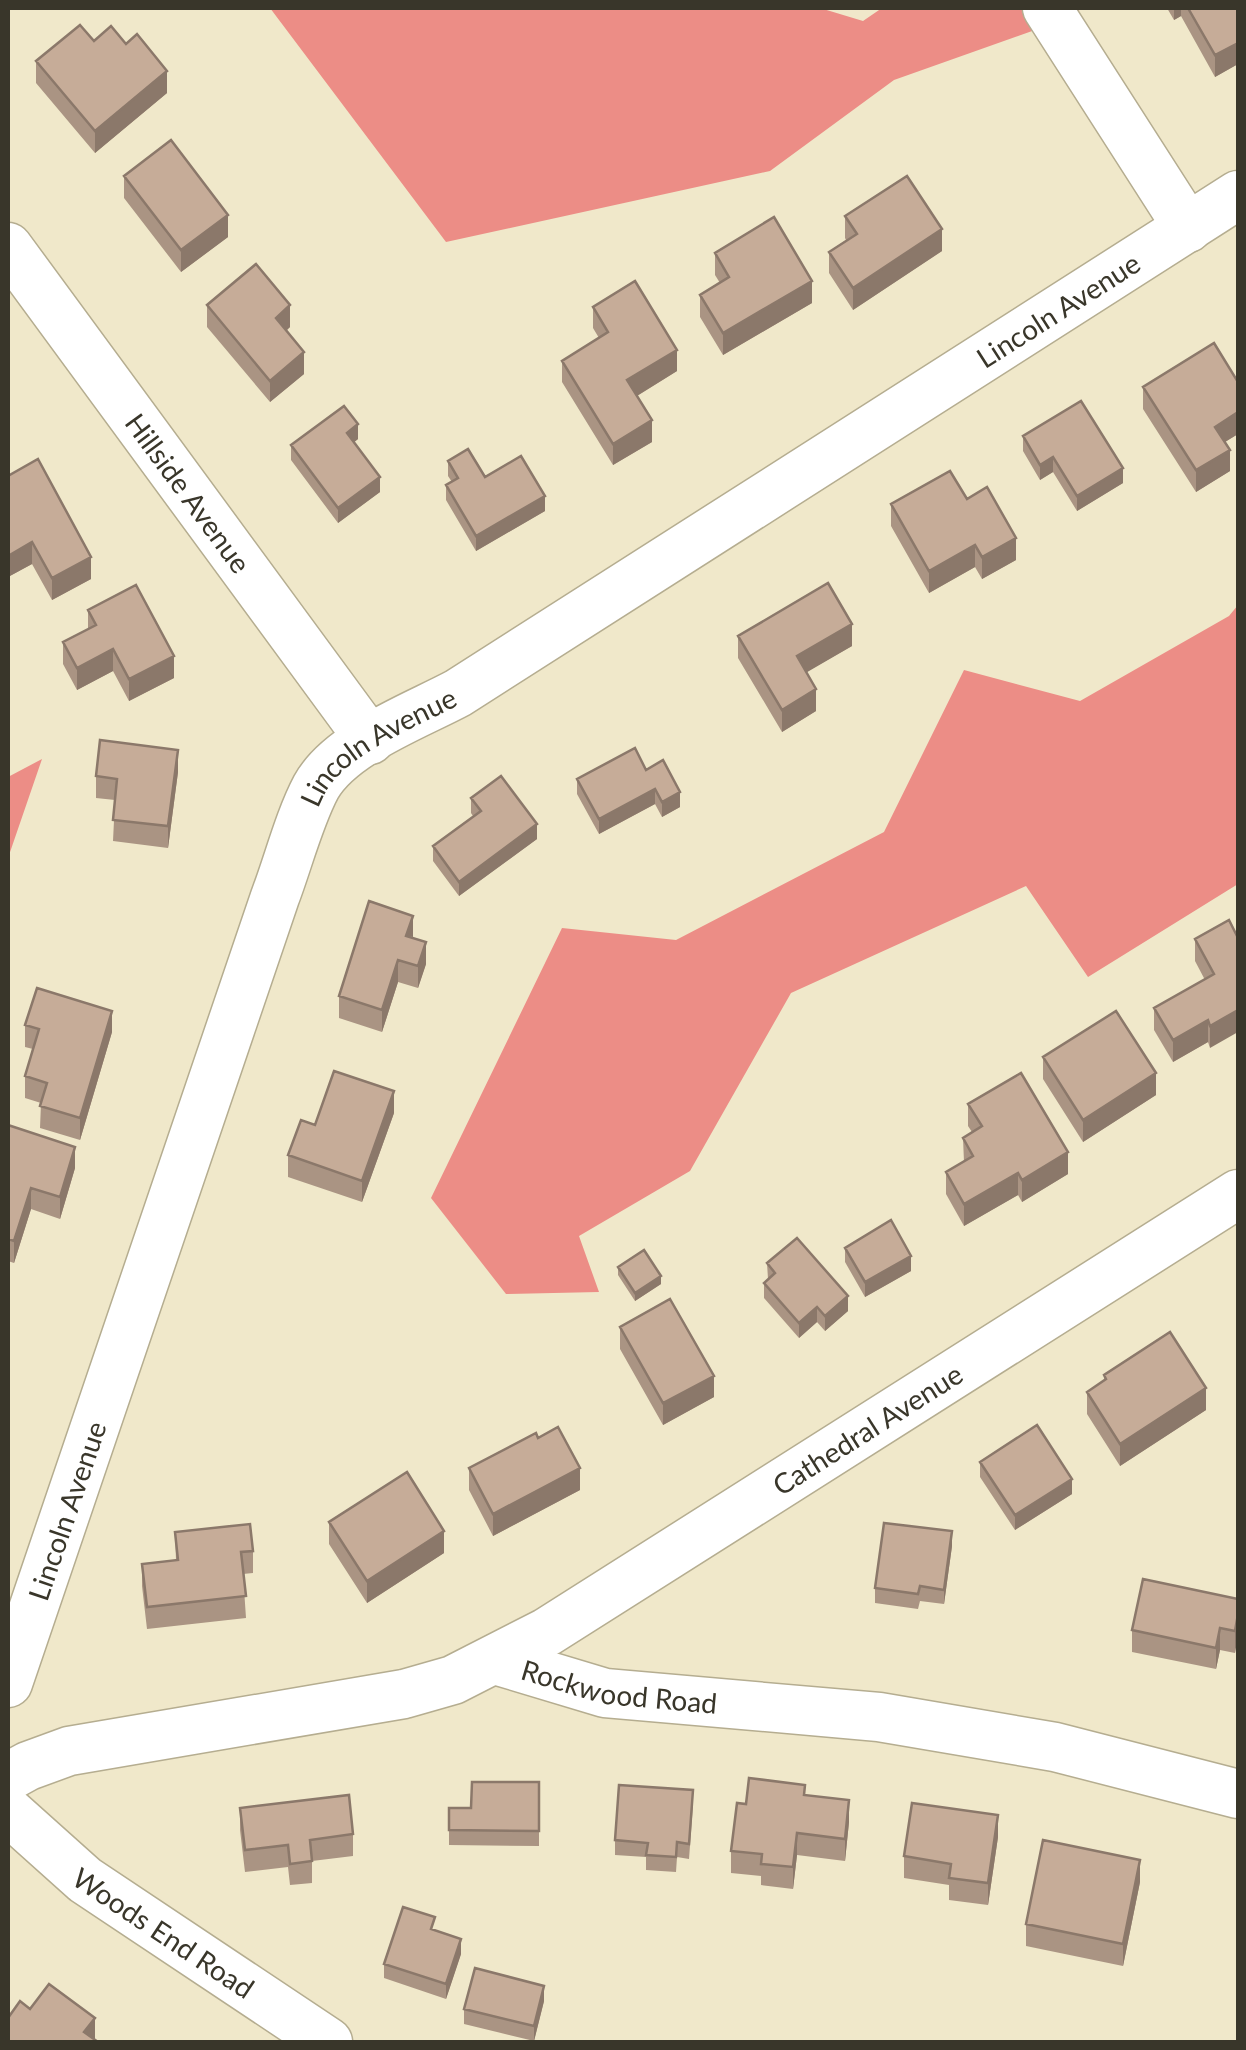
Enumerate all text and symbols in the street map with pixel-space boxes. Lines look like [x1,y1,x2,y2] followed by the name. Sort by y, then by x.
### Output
[970,245,1146,375] street label: Lincoln Avenue
[119,406,258,579] street label: Hillside Avenue
[292,680,462,811] street label: Lincoln Avenue
[766,1356,968,1502] street label: Cathedral Avenue
[20,1417,113,1605] street label: Lincoln Avenue
[518,1652,719,1720] street label: Rockwood Road
[67,1860,261,2005] street label: Woods End Road

